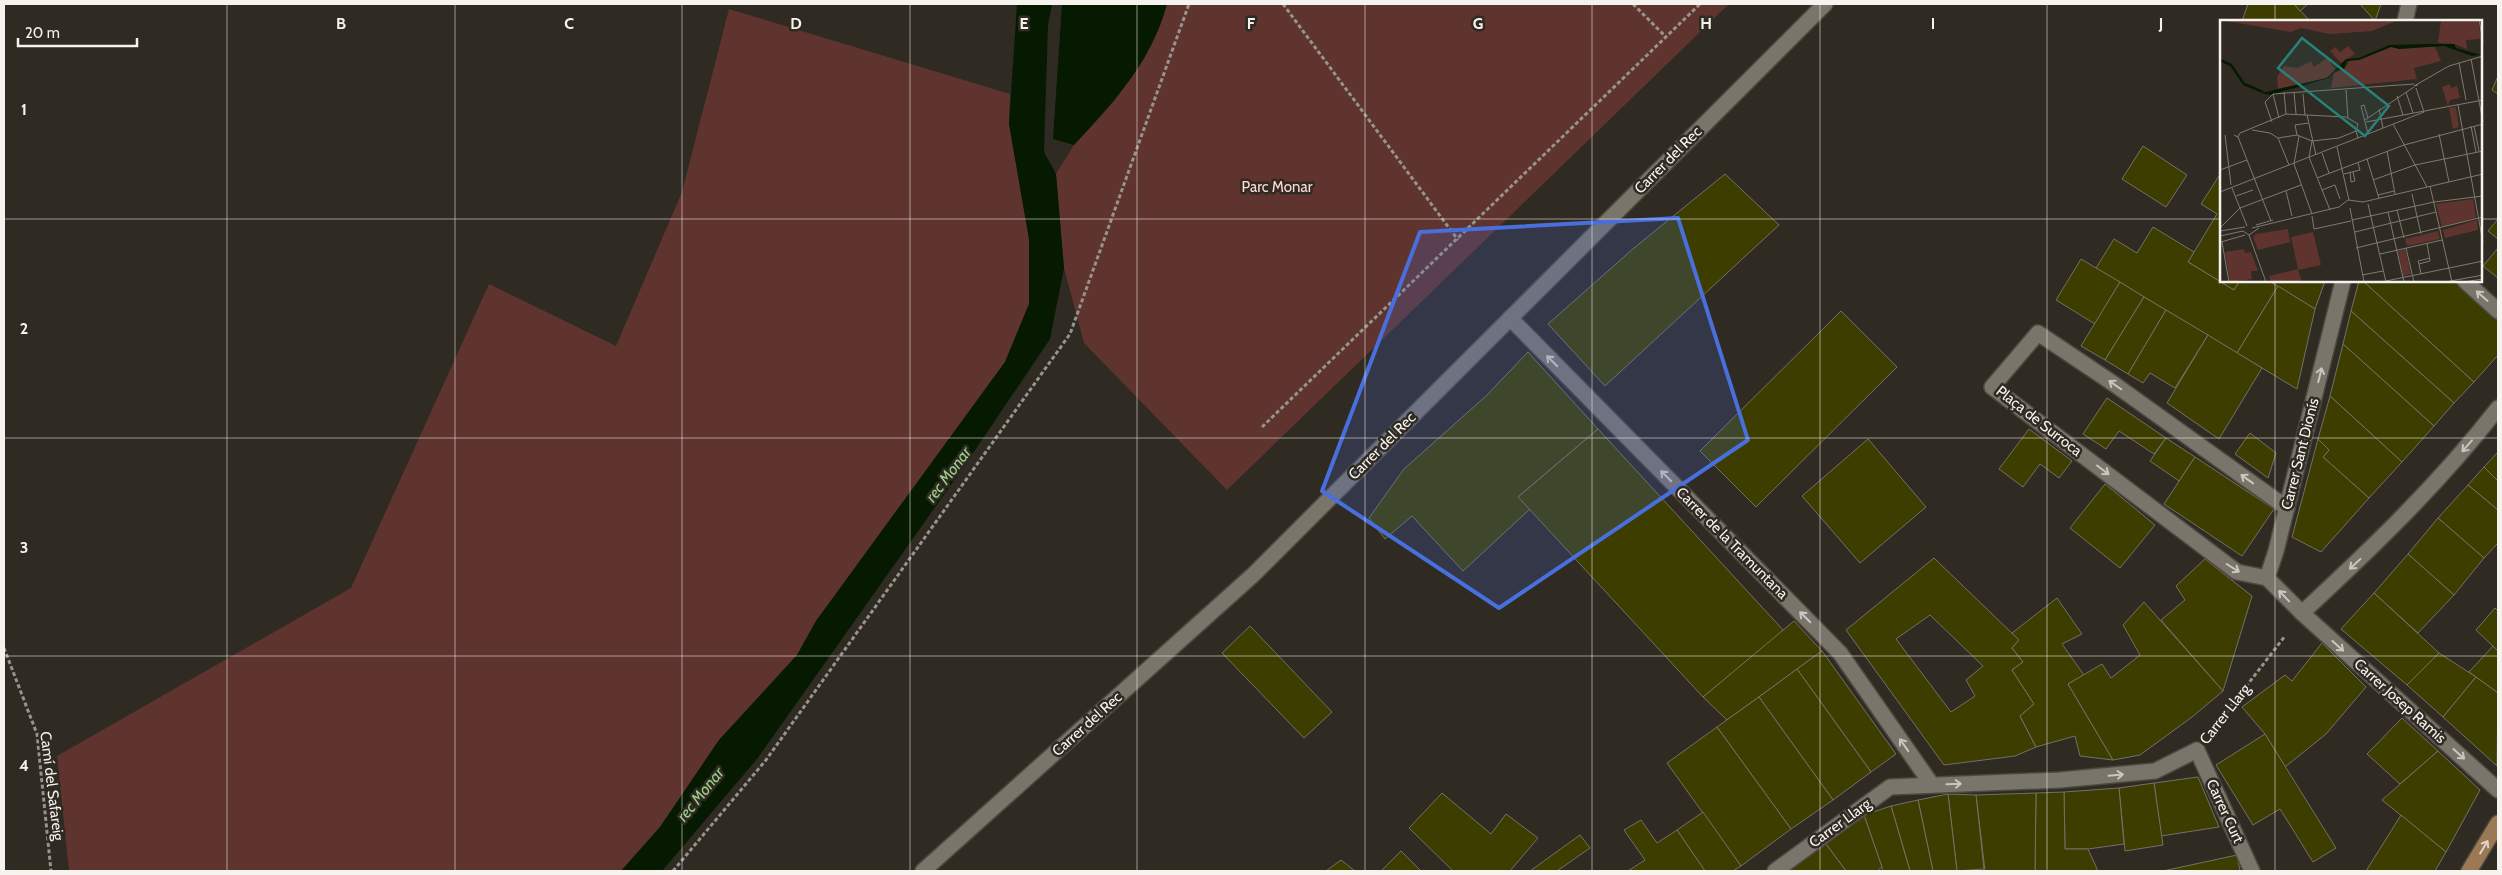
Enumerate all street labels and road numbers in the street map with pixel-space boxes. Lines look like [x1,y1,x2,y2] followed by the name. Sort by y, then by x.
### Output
[1631,123,1705,197] street label: Carrer del Rec
[1992,382,2086,461] street label: Plaça de Surroca
[2277,396,2323,512] street label: Carrer Sant Dionís
[1345,409,1419,483] street label: Carrer del Rec
[1672,483,1792,603] street label: Carrer de la Tramuntana
[2350,655,2450,747] street label: Carrer Josep Ramis
[2196,680,2255,748] street label: Carrer Llarg
[1048,688,1126,760] street label: Carrer del Rec
[36,730,68,842] street label: Camí del Safareig
[2202,776,2248,846] street label: Carrer Curt
[1806,794,1875,851] street label: Carrer Llarg

